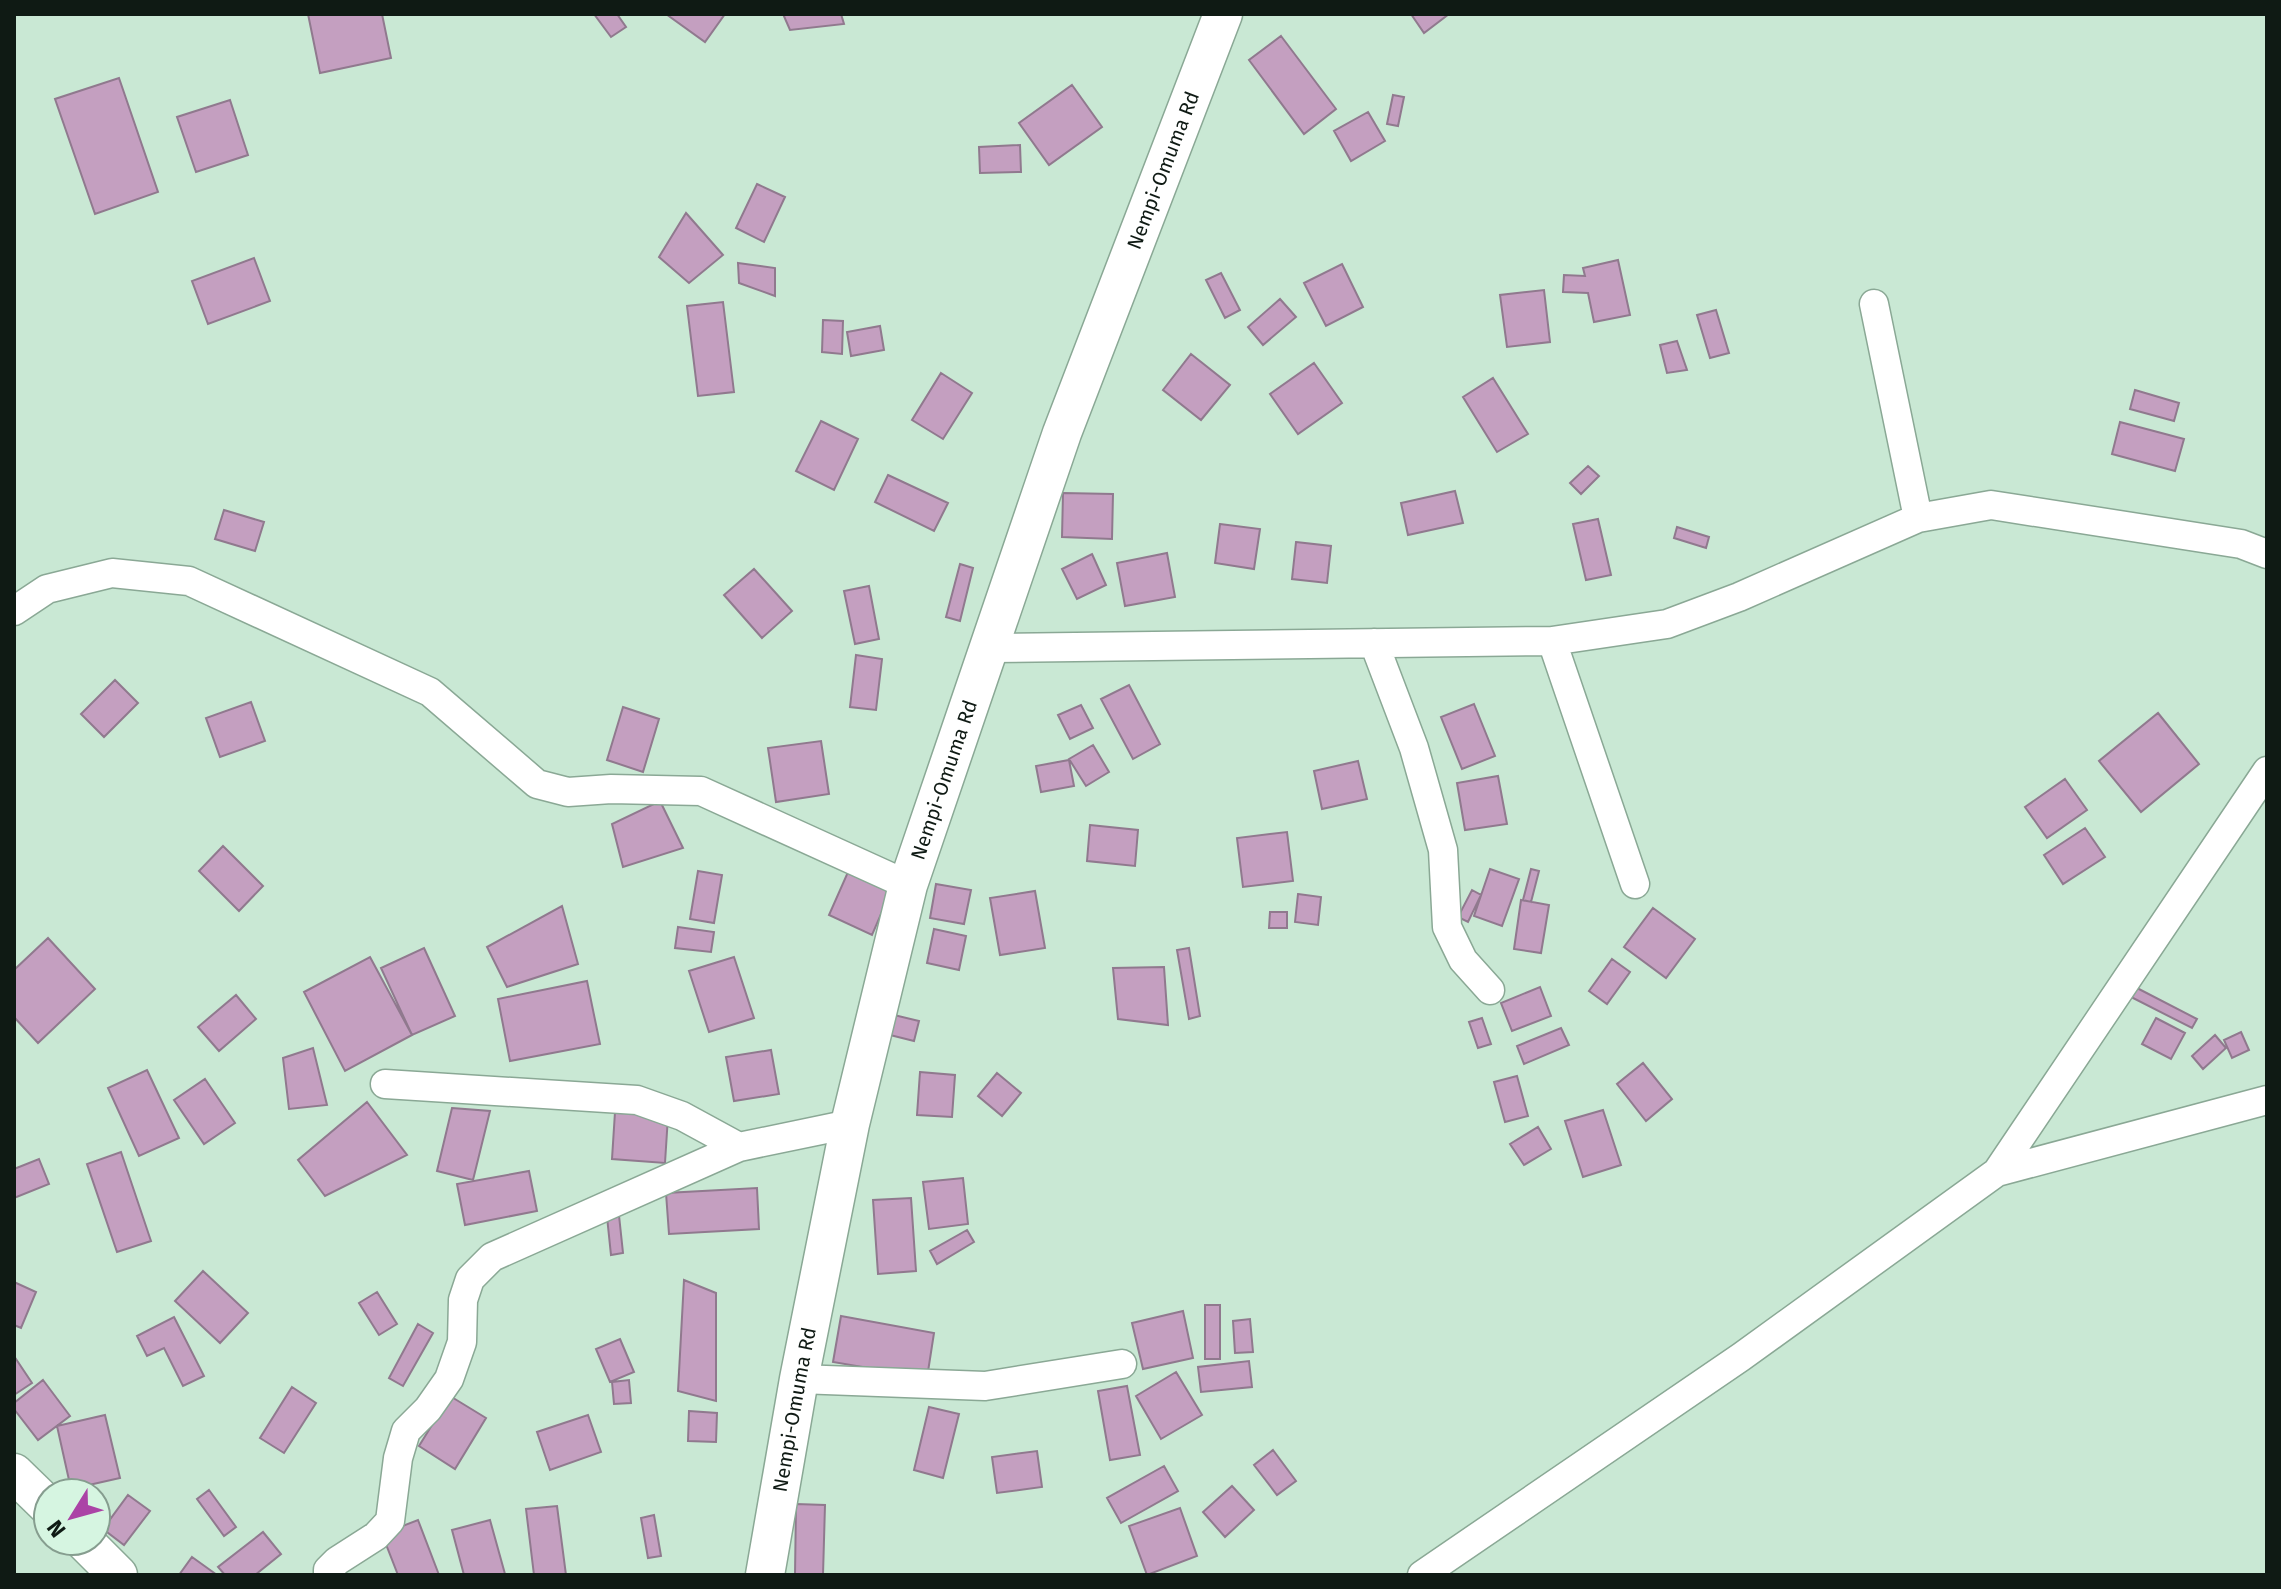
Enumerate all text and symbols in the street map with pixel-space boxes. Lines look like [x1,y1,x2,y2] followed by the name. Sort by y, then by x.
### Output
[1122,88,1204,252] street label: Nempi-Omuma Rd
[906,697,982,863] street label: Nempi-Omuma Rd
[768,1325,821,1494] street label: Nempi-Omuma Rd
[32,1477,112,1557] north arrow
[41,1515,72,1543] text: N

